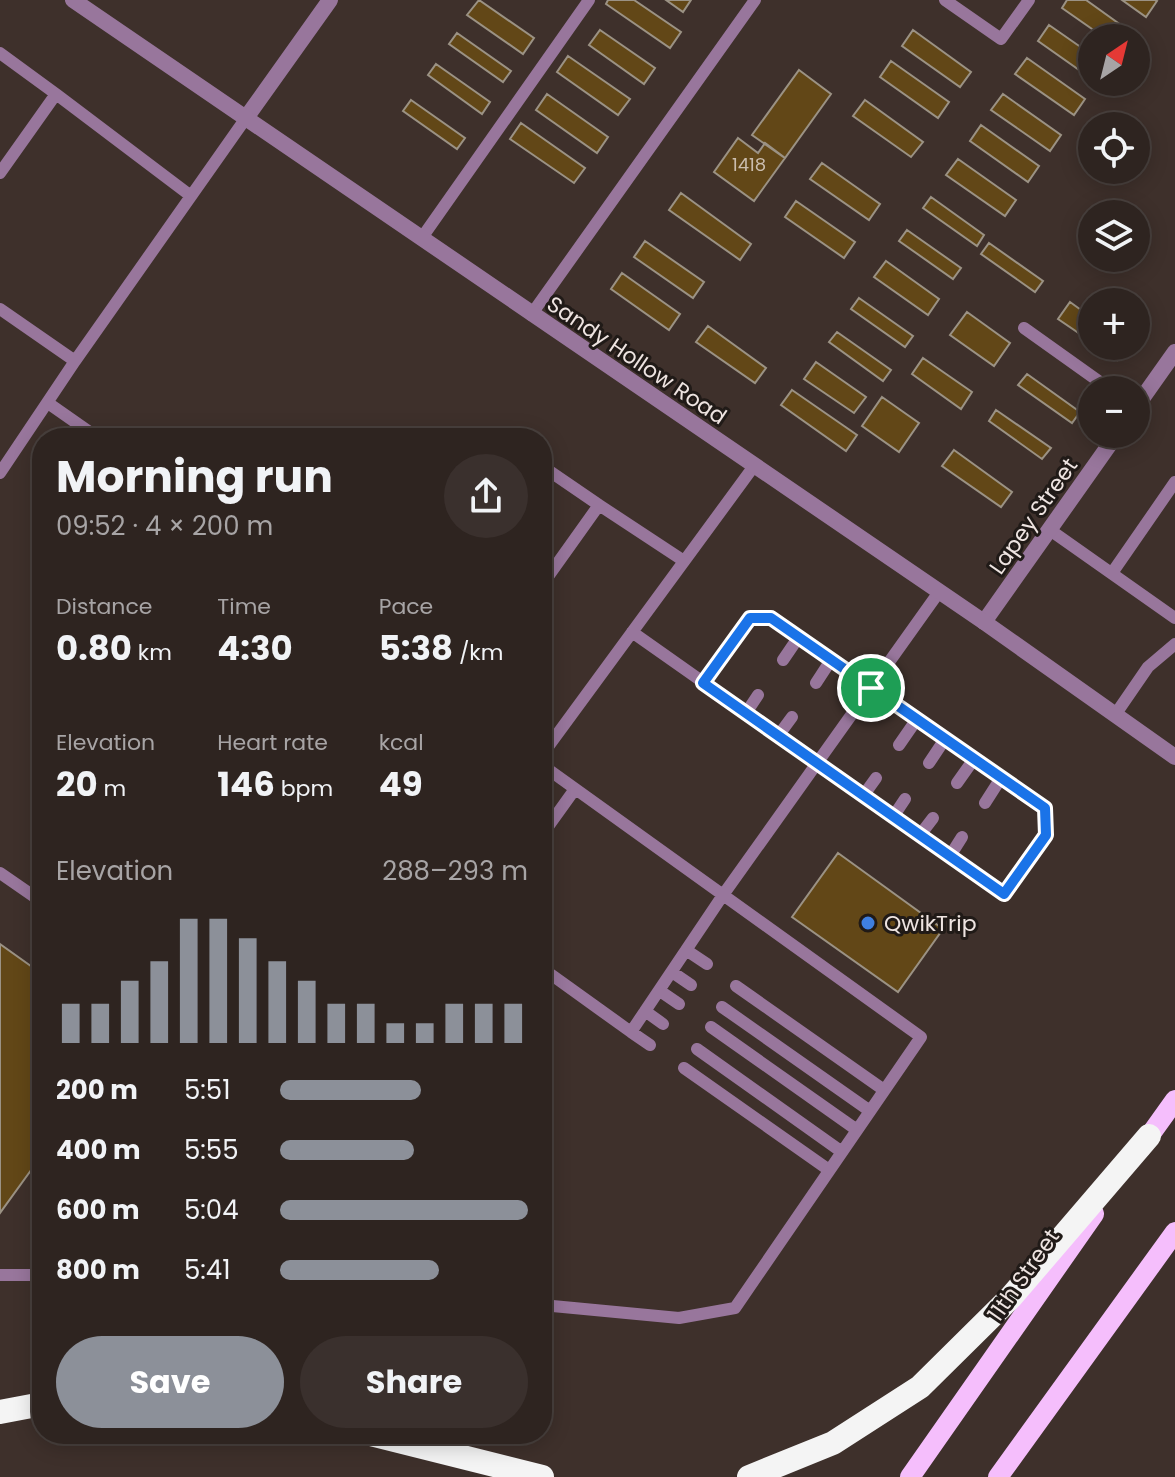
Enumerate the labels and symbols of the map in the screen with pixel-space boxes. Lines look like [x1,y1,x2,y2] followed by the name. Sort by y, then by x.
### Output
[1078,24,1150,96] north arrow
[732,152,766,177] house number: 1418
[541,289,733,432] street label: Sandy Hollow Road
[982,452,1085,581] street label: Lapey Street
[837,654,905,722] pin
[884,908,977,939] place label: QwikTrip
[859,914,877,932] marker: QwikTrip
[980,1223,1067,1328] street label: 11th Street

